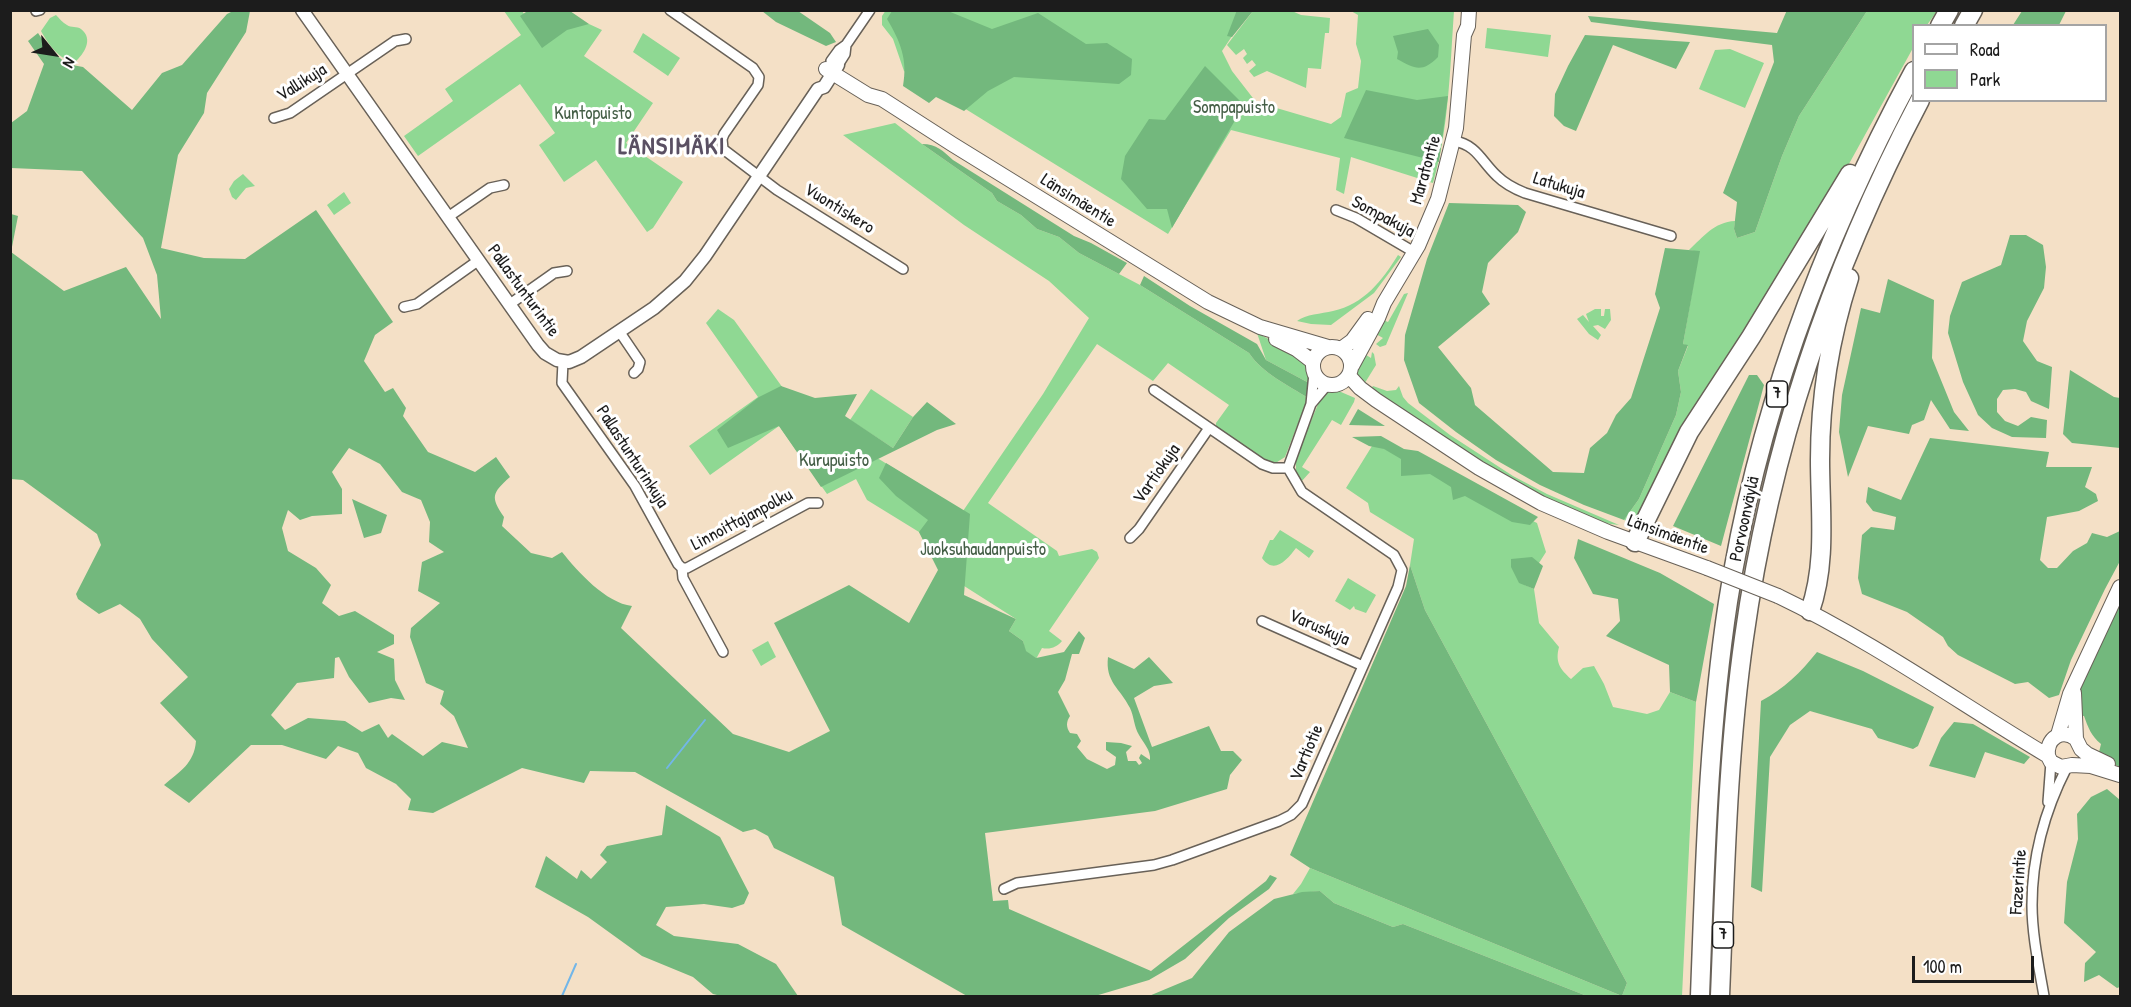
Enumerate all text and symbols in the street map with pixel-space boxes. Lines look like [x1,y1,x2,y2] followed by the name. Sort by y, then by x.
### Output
[24,24,84,84] north arrow
[1912,24,2107,102] legend
[1970,37,2000,62] text: Road
[58,54,81,72] text: N
[273,59,331,107] street label: Vallikuja
[1970,67,2000,92] text: Park
[1193,97,1275,119] park label: Sompapuisto
[554,103,632,125] park label: Kuntopuisto
[1406,133,1446,207] street label: Maratontie
[618,134,726,162] district label: LÄNSIMÄKI
[1530,168,1588,204] street label: Latukuja
[1036,169,1120,233] street label: Länsimäentie
[800,179,878,239] street label: Vuontiskero
[1348,191,1418,243] street label: Sompakuja
[482,241,564,341] street label: Pallastunturintie
[1766,381,1788,407] road number: 7
[591,402,673,512] street label: Pallastunturinkuja
[1129,440,1185,508] street label: Vartiokuja
[799,450,869,472] park label: Kurupuisto
[1725,474,1765,564] street label: Porvoonväylä
[688,484,796,556] street label: Linnoittajanpolku
[1624,510,1712,560] street label: Länsimäentie
[920,539,1046,561] park label: Juoksuhaudanpuisto
[1285,605,1353,651] street label: Varuskuja
[1286,722,1328,784] street label: Vartiotie
[2006,849,2032,915] street label: Fazerintie
[1712,922,1734,948] road number: 7
[1915,944,2036,982] scale bar
[1923,954,1962,979] text: 100 m

